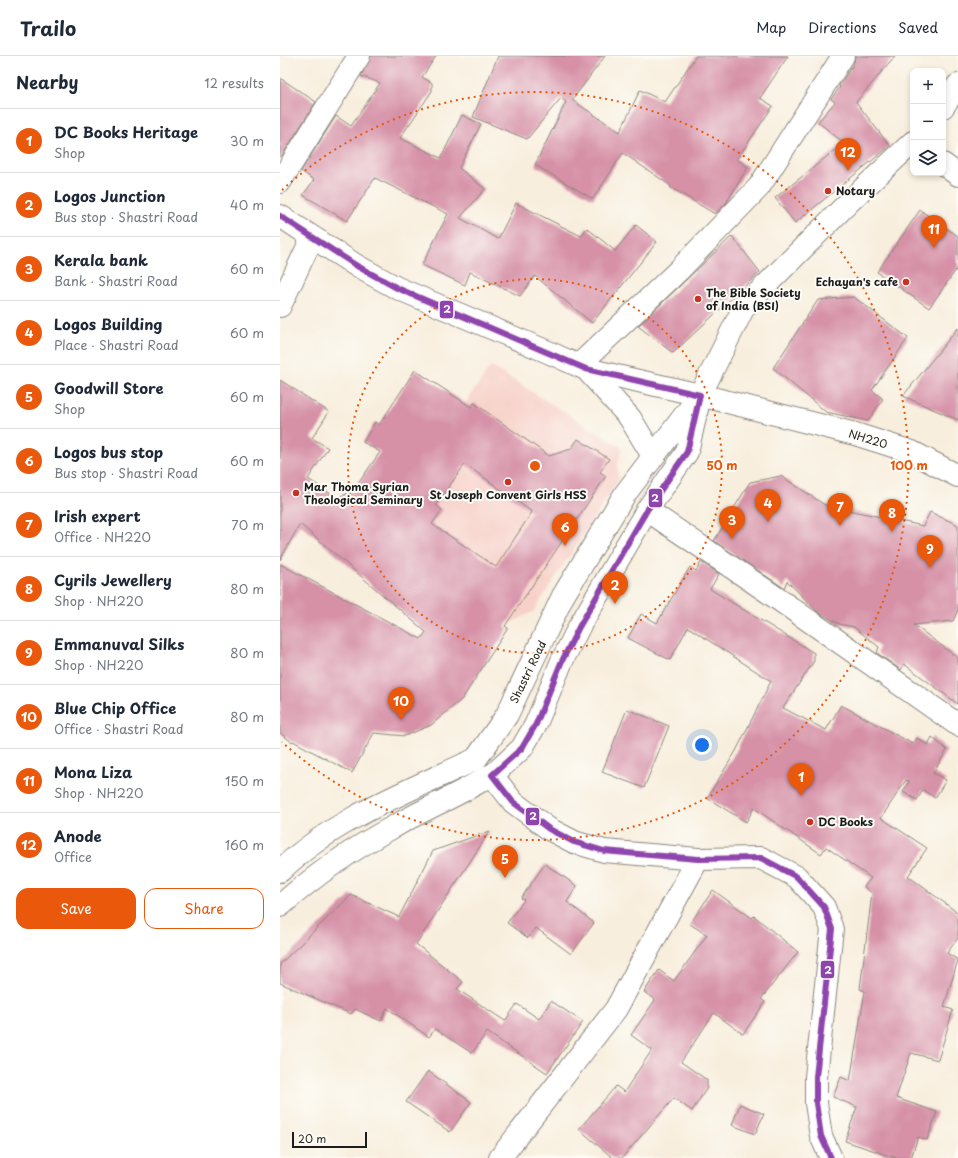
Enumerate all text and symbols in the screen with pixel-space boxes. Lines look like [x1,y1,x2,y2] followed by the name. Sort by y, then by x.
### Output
[20,14,76,42] text: Trailo
[756,17,786,38] text: Map
[808,17,876,38] text: Directions
[898,17,938,38] text: Saved
[910,68,946,176] map controls
[910,68,946,104] button: +
[16,69,78,95] text: Nearby
[204,73,264,92] text: 12 results
[910,104,946,140] button: −
[54,120,198,143] text: DC Books Heritage
[26,131,32,150] text: 1
[230,131,264,150] text: 30 m
[835,138,861,171] pin: 12
[910,140,946,176] button: layers
[54,143,85,162] text: Shop
[836,182,875,199] place label: Notary
[54,184,165,207] text: Logos Junction
[823,186,833,196] marker: Notary
[24,195,34,214] text: 2
[230,195,264,214] text: 40 m
[54,207,198,226] text: Bus stop · Shastri Road
[921,215,947,248] pin: 11
[54,248,148,271] text: Kerala bank
[25,259,33,278] text: 3
[230,259,264,278] text: 60 m
[54,271,178,290] text: Bank · Shastri Road
[816,273,898,290] place label: Echayan's cafe
[901,277,911,287] marker: Echayan's cafe
[706,284,801,314] place label: The Bible Society of India (BSI)
[693,294,703,304] marker: The Bible Society of India (BSI)
[439,300,454,319] line badge: 2
[443,300,451,317] text: 2
[54,312,162,335] text: Logos Building
[25,323,33,342] text: 4
[230,323,264,342] text: 60 m
[54,335,179,354] text: Place · Shastri Road
[54,376,164,399] text: Goodwill Store
[25,387,33,406] text: 5
[230,387,264,406] text: 60 m
[54,399,85,418] text: Shop
[846,425,890,453] street label: NH220
[54,440,163,463] text: Logos bus stop
[24,451,34,470] text: 6
[230,451,264,470] text: 60 m
[706,456,738,474] text: 50 m
[890,456,928,474] text: 100 m
[528,459,542,473] centre of rings
[54,463,198,482] text: Bus stop · Shastri Road
[503,477,513,487] marker: St Joseph Convent Girls HSS
[304,478,423,508] place label: Mar Thoma Syrian Theological Seminary
[430,486,586,503] place label: St Joseph Convent Girls HSS
[291,488,301,498] marker: Mar Thoma Syrian Theological Seminary
[648,488,663,508] line badge: 2
[651,489,659,506] text: 2
[755,489,781,522] pin: 4
[827,493,853,526] pin: 7
[879,499,905,532] pin: 8
[54,504,141,527] text: Irish expert
[719,506,745,539] pin: 3
[552,513,578,546] pin: 6
[25,515,33,534] text: 7
[231,515,264,534] text: 70 m
[54,527,151,546] text: Office · NH220
[917,535,943,568] pin: 9
[54,568,172,591] text: Cyrils Jewellery
[602,571,628,604] pin: 2
[25,579,33,598] text: 8
[230,579,264,598] text: 80 m
[54,591,144,610] text: Shop · NH220
[54,632,184,655] text: Emmanuval Silks
[505,638,550,706] street label: Shastri Road
[25,643,33,662] text: 9
[230,643,264,662] text: 80 m
[54,655,144,674] text: Shop · NH220
[388,687,414,720] pin: 10
[54,696,176,719] text: Blue Chip Office
[21,707,37,726] text: 10
[230,707,264,726] text: 80 m
[54,719,183,738] text: Office · Shastri Road
[692,735,712,755] your location
[54,760,132,783] text: Mona Liza
[788,763,814,796] pin: 1
[23,771,35,790] text: 11
[225,771,264,790] text: 150 m
[54,783,144,802] text: Shop · NH220
[525,807,540,826] line badge: 2
[529,807,537,824] text: 2
[818,813,873,830] place label: DC Books
[805,817,815,827] marker: DC Books
[54,824,102,847] text: Anode
[21,835,37,854] text: 12
[225,835,264,854] text: 160 m
[492,845,518,878] pin: 5
[54,847,92,866] text: Office
[16,888,136,929] button: Save
[144,888,264,929] button: Share
[820,960,835,979] line badge: 2
[824,961,832,978] text: 2
[292,1130,367,1149] scale bar
[298,1130,326,1147] text: 20 m

